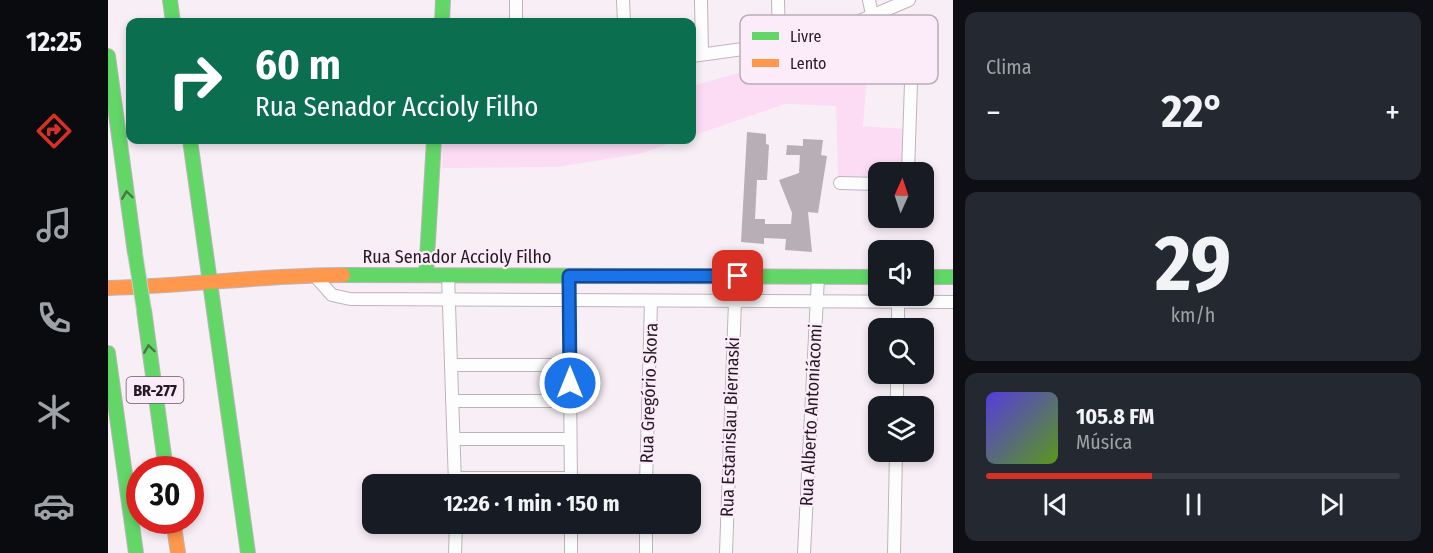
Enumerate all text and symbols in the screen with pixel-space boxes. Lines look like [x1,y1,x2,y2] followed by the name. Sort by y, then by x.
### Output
[740,15,938,84] legend
[26,26,82,58] text: 12:25
[790,27,821,46] text: Livre
[255,40,341,90] text: 60 m
[156,42,234,120] icon: right
[790,54,826,73] text: Lento
[986,55,1031,79] text: Clima
[1162,85,1224,139] text: 22°
[255,91,538,123] text: Rua Senador Accioly Filho
[986,93,1001,133] text: −
[1385,93,1400,133] text: +
[33,110,75,152] icon: directions
[868,162,934,228] north arrow
[868,162,934,462] map controls
[122,190,134,199] one-way arrow
[33,204,75,246] icon: music
[1155,217,1231,311] text: 29
[868,240,934,306] button: sound
[363,246,551,268] street label: Rua Senador Accioly Filho
[712,250,763,301] pin
[721,259,754,292] icon: arrive
[33,297,75,339] icon: phone
[1171,303,1215,327] text: km/h
[868,318,934,384] button: search
[636,322,662,464] street label: Rua Gregório Skora
[795,323,827,507] street label: Rua Alberto Antoniácomi
[716,337,744,517] street label: Rua Estanislau Biernaski
[144,345,156,354] one-way arrow
[538,351,602,415] position arrow
[126,377,184,403] road number: BR-277
[33,391,75,433] icon: climate
[868,396,934,462] button: layers
[1076,403,1154,430] text: 105.8 FM
[1076,430,1132,454] text: Música
[126,456,204,534] speed limit sign: 30
[33,485,75,527] icon: car
[1039,488,1072,521] icon: previous
[1177,488,1210,521] icon: pause
[1315,488,1348,521] icon: next
[444,490,619,517] text: 12:26 · 1 min · 150 m

